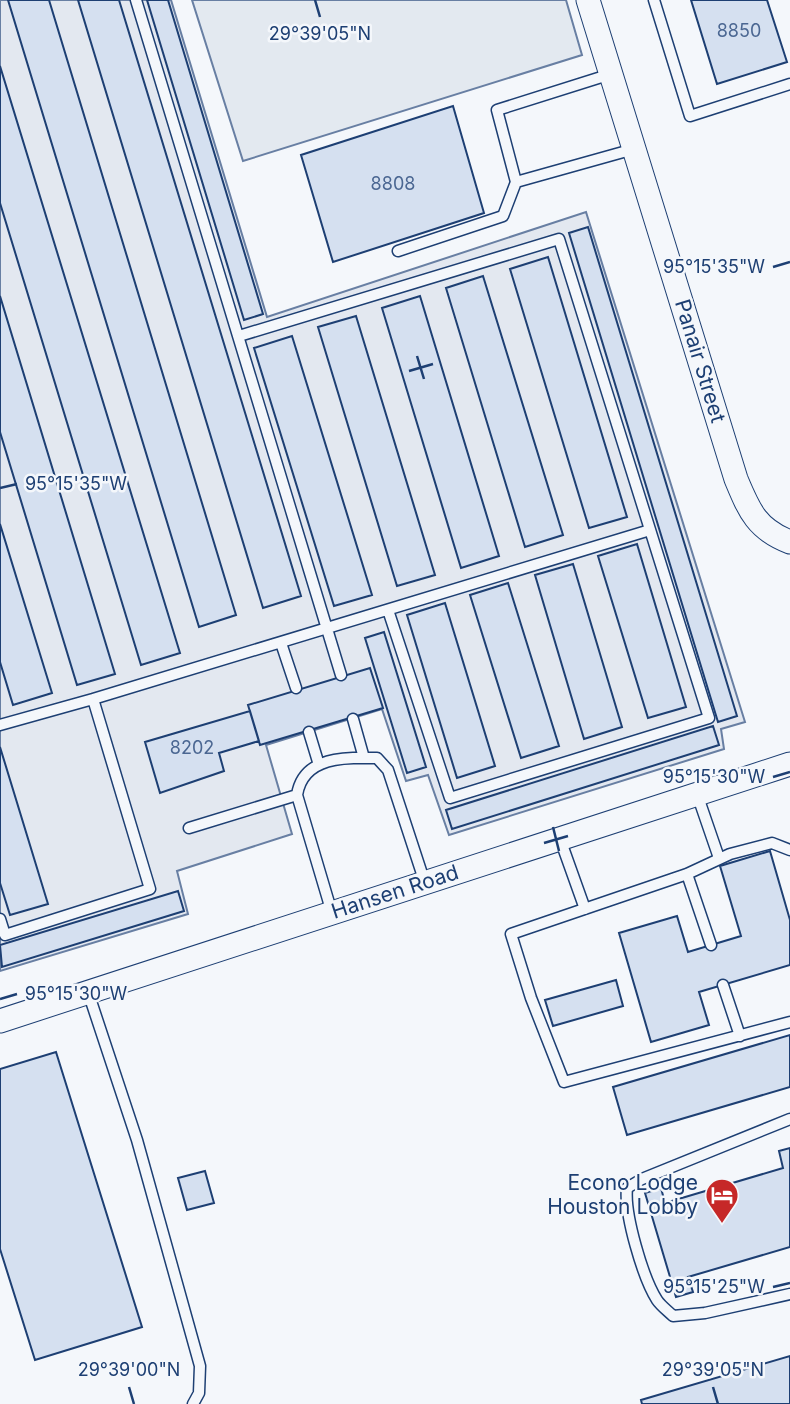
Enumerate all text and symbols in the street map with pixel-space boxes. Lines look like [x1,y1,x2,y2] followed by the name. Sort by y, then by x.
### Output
[717,20,761,41] house number: 8850
[269,23,371,44] text: 29°39'05"N
[371,173,415,194] house number: 8808
[663,256,765,277] text: 95°15'35"W
[670,296,731,426] street label: Panair Street
[25,473,127,494] text: 95°15'35"W
[170,737,214,758] house number: 8202
[663,766,766,787] text: 95°15'30"W
[328,859,462,924] street label: Hansen Road
[25,983,128,1004] text: 95°15'30"W
[547,1170,698,1219] place label: Econo Lodge Houston Lobby
[703,1176,741,1225] hotel icon: Econo Lodge Houston Lobby
[663,1276,765,1297] text: 95°15'25"W
[78,1359,180,1380] text: 29°39'00"N
[662,1359,764,1380] text: 29°39'05"N

